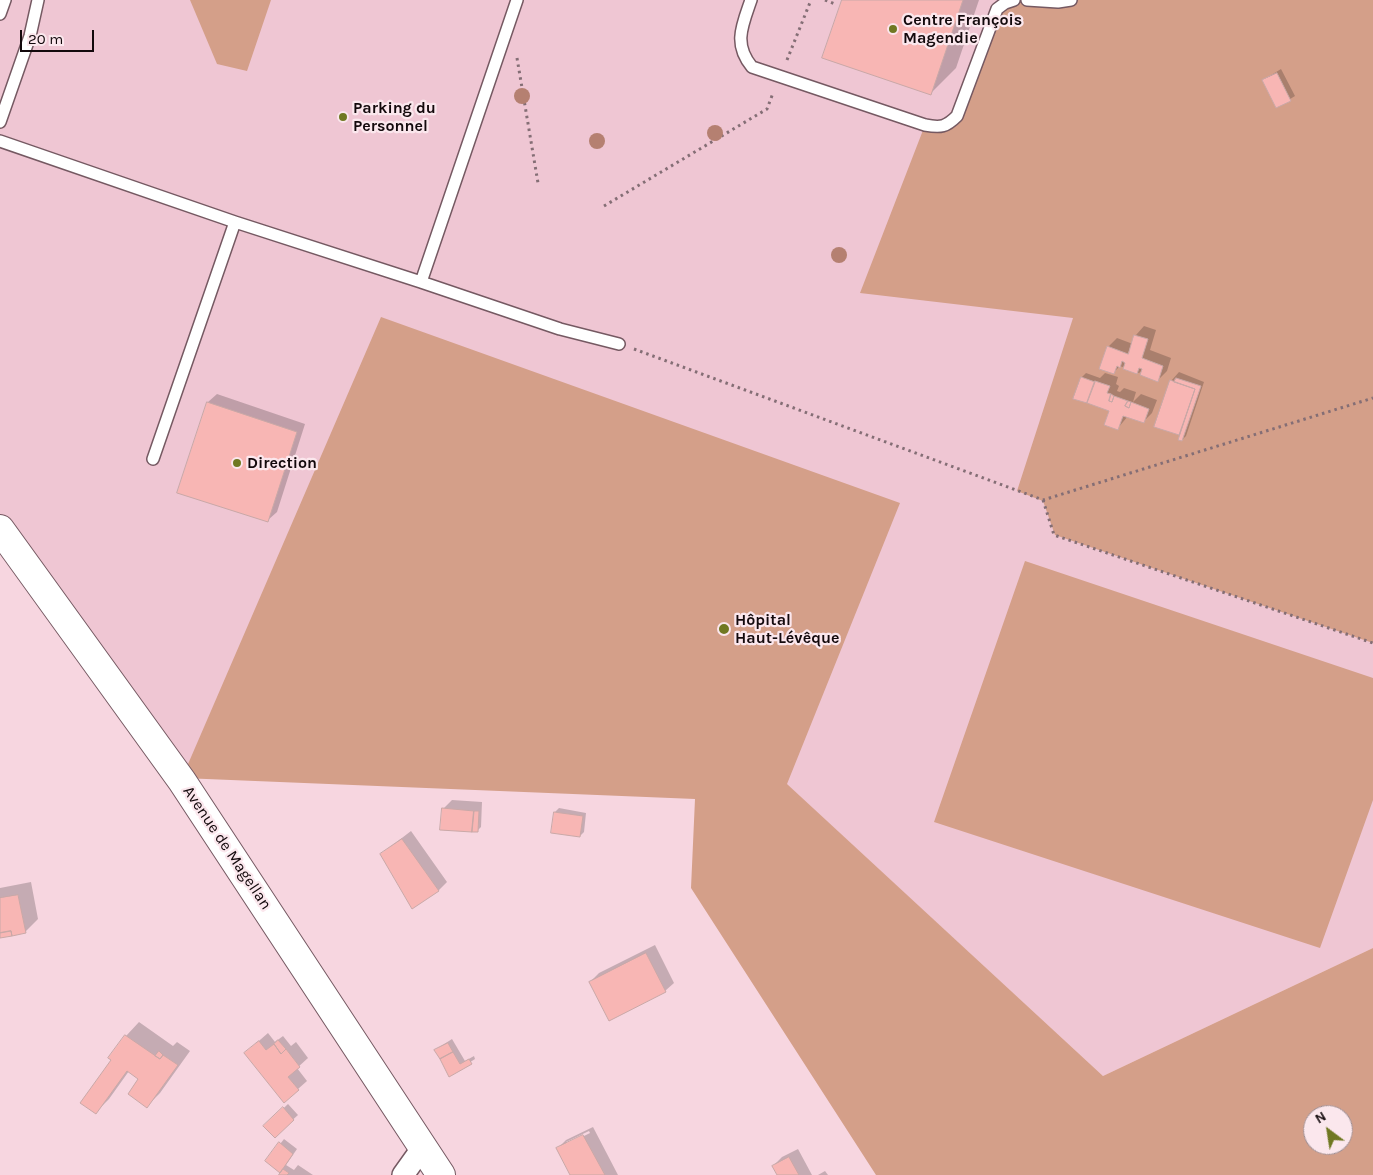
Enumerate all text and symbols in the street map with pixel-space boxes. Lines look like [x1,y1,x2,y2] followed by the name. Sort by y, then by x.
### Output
[903,10,1022,48] place label: Centre François Magendie
[22,20,96,52] scale bar
[887,23,899,35] marker: Centre François Magendie
[28,30,63,48] text: 20 m
[353,98,436,136] place label: Parking du Personnel
[337,111,349,123] marker: Parking du Personnel
[247,453,317,473] place label: Direction
[231,457,243,469] marker: Direction
[735,610,839,648] place label: Hôpital Haut-Lévêque
[717,622,731,636] marker: Hôpital Haut-Lévêque
[179,783,275,913] street label: Avenue de Magellan
[1303,1105,1353,1155] north arrow
[1312,1108,1329,1127] text: N

